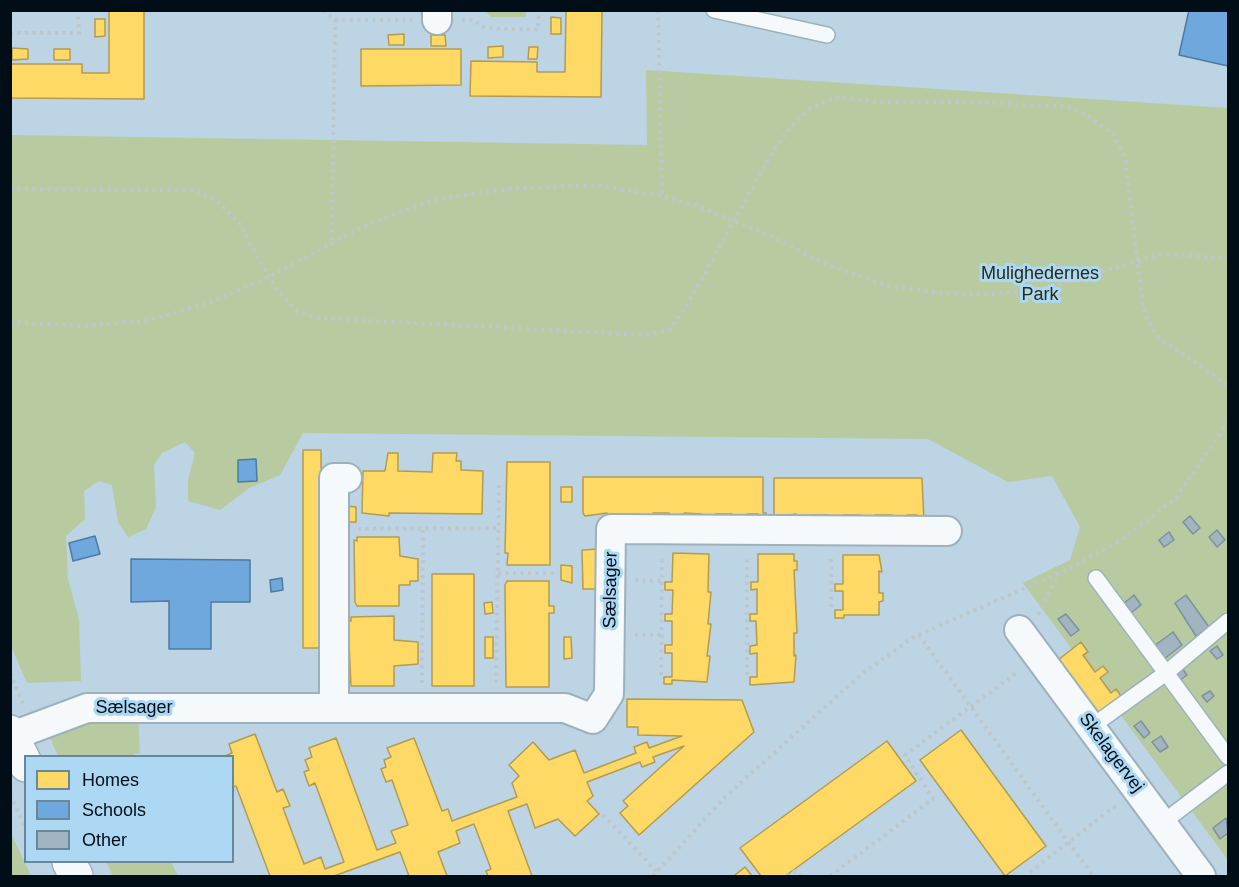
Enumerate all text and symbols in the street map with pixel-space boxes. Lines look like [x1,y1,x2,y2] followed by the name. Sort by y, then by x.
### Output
[981,263,1099,306] park label: Mulighedernes Park
[600,551,622,629] street label: Sælsager
[95,697,173,719] street label: Sælsager
[1074,709,1148,797] street label: Skelagervej
[24,755,234,863] legend
[82,770,139,790] text: Homes
[82,800,146,820] text: Schools
[82,830,127,850] text: Other

